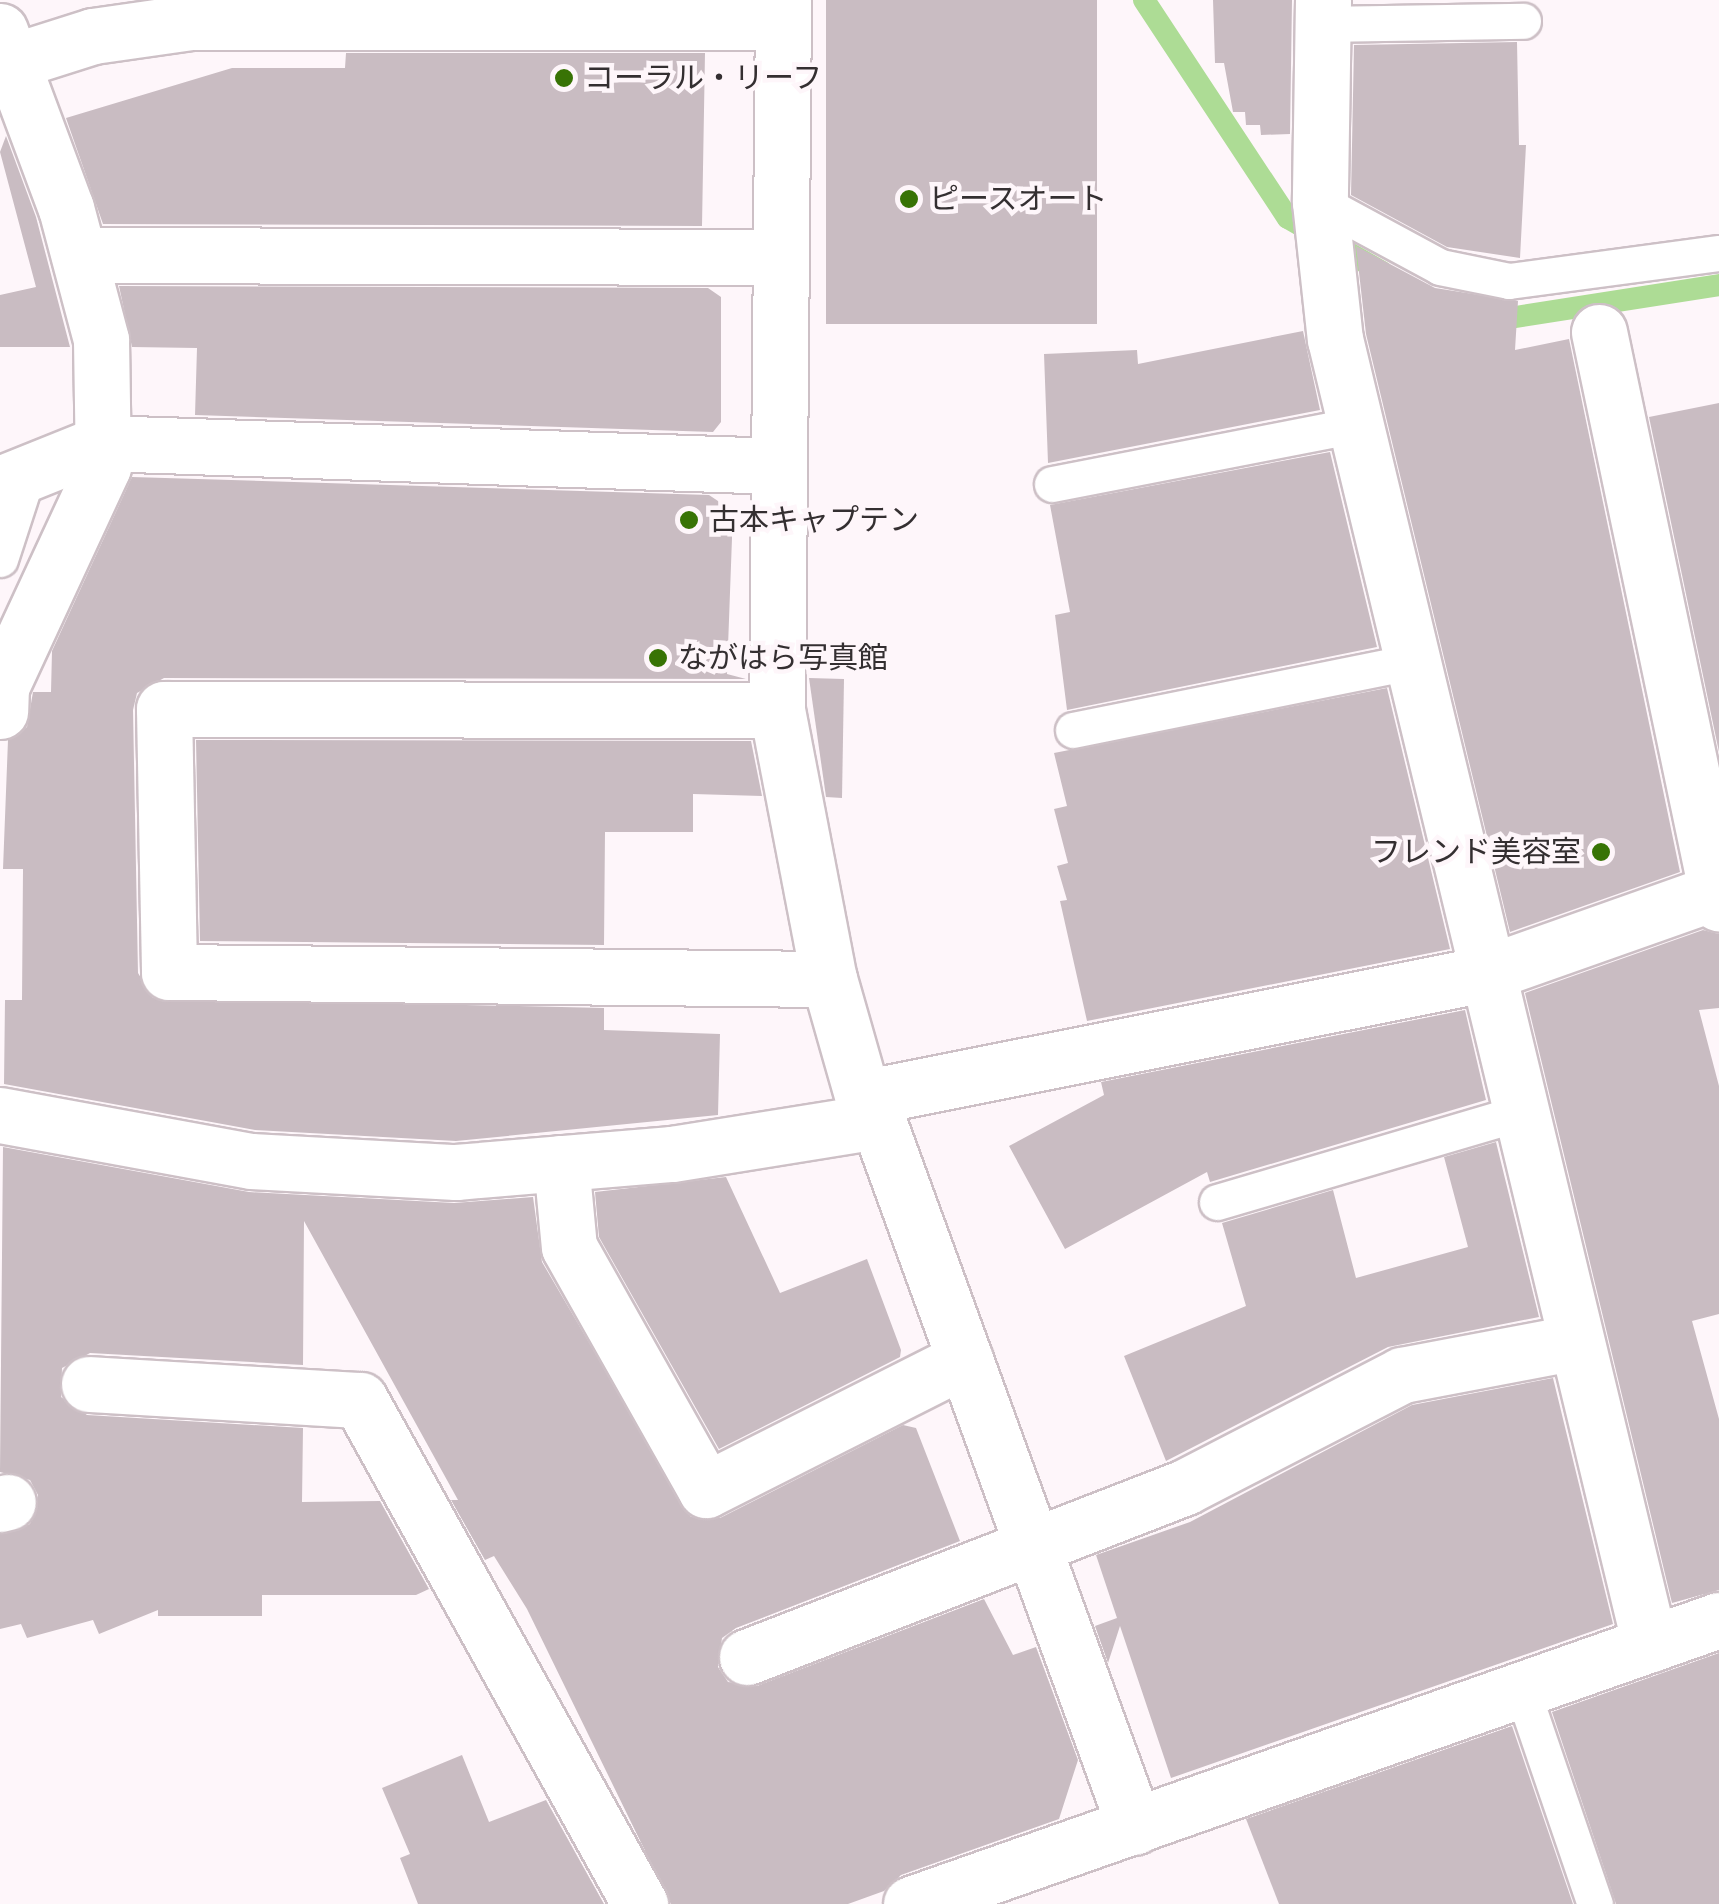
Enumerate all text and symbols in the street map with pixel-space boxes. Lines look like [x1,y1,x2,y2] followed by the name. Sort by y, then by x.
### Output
[584,60,824,96] place label: コーラル・リーフ
[553,67,575,89] marker: コーラル・リーフ
[929,181,1109,217] place label: ピースオート
[898,188,920,210] marker: ピースオート
[709,502,919,538] place label: 古本キャプテン
[678,509,700,531] marker: 古本キャプテン
[678,640,888,676] place label: ながはら写真館
[647,647,669,669] marker: ながはら写真館
[1371,834,1581,870] place label: フレンド美容室
[1590,841,1612,863] marker: フレンド美容室

